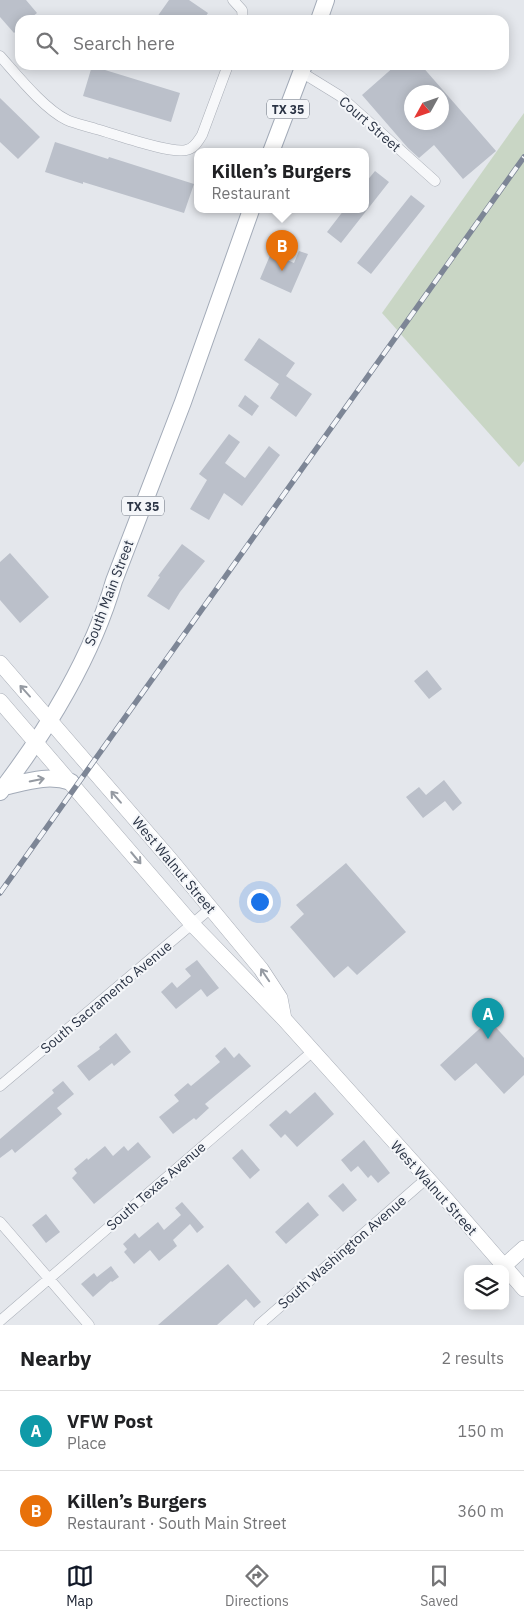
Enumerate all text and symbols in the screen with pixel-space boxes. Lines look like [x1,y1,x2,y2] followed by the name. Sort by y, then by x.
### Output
[15,15,509,70] search box
[33,29,61,57] icon: search
[73,31,175,55] text: Search here
[404,85,449,130] north arrow
[335,92,405,156] street label: Court Street
[267,100,309,118] road number: TX 35
[194,148,369,213] popup
[212,159,351,183] text: Killen’s Burgers
[212,183,290,203] text: Restaurant
[266,230,298,271] pin: B
[122,496,164,516] road number: TX 35
[81,537,138,649] street label: South Main Street
[19,685,30,698] one-way arrow
[29,775,45,785] one-way arrow
[110,790,122,803] one-way arrow
[128,813,220,917] street label: West Walnut Street
[130,852,141,865] one-way arrow
[247,889,273,915] your location
[37,937,176,1057] street label: South Sacramento Avenue
[260,968,270,982] one-way arrow
[472,998,504,1039] pin: A
[387,1137,481,1239] street label: West Walnut Street
[102,1138,210,1234] street label: South Texas Avenue
[274,1191,410,1313] street label: South Washington Avenue
[464,1265,509,1310] map controls
[464,1265,509,1310] button: layers
[20,1344,91,1372] text: Nearby
[441,1348,504,1368] text: 2 results
[67,1409,153,1433] text: VFW Post
[31,1421,41,1441] text: A
[457,1421,504,1441] text: 150 m
[67,1433,106,1453] text: Place
[67,1489,207,1513] text: Killen’s Burgers
[31,1501,41,1521] text: B
[457,1501,504,1521] text: 360 m
[67,1513,287,1533] text: Restaurant · South Main Street
[66,1562,94,1610] tab: Map
[225,1562,289,1610] tab: Directions
[420,1562,458,1610] tab: Saved

